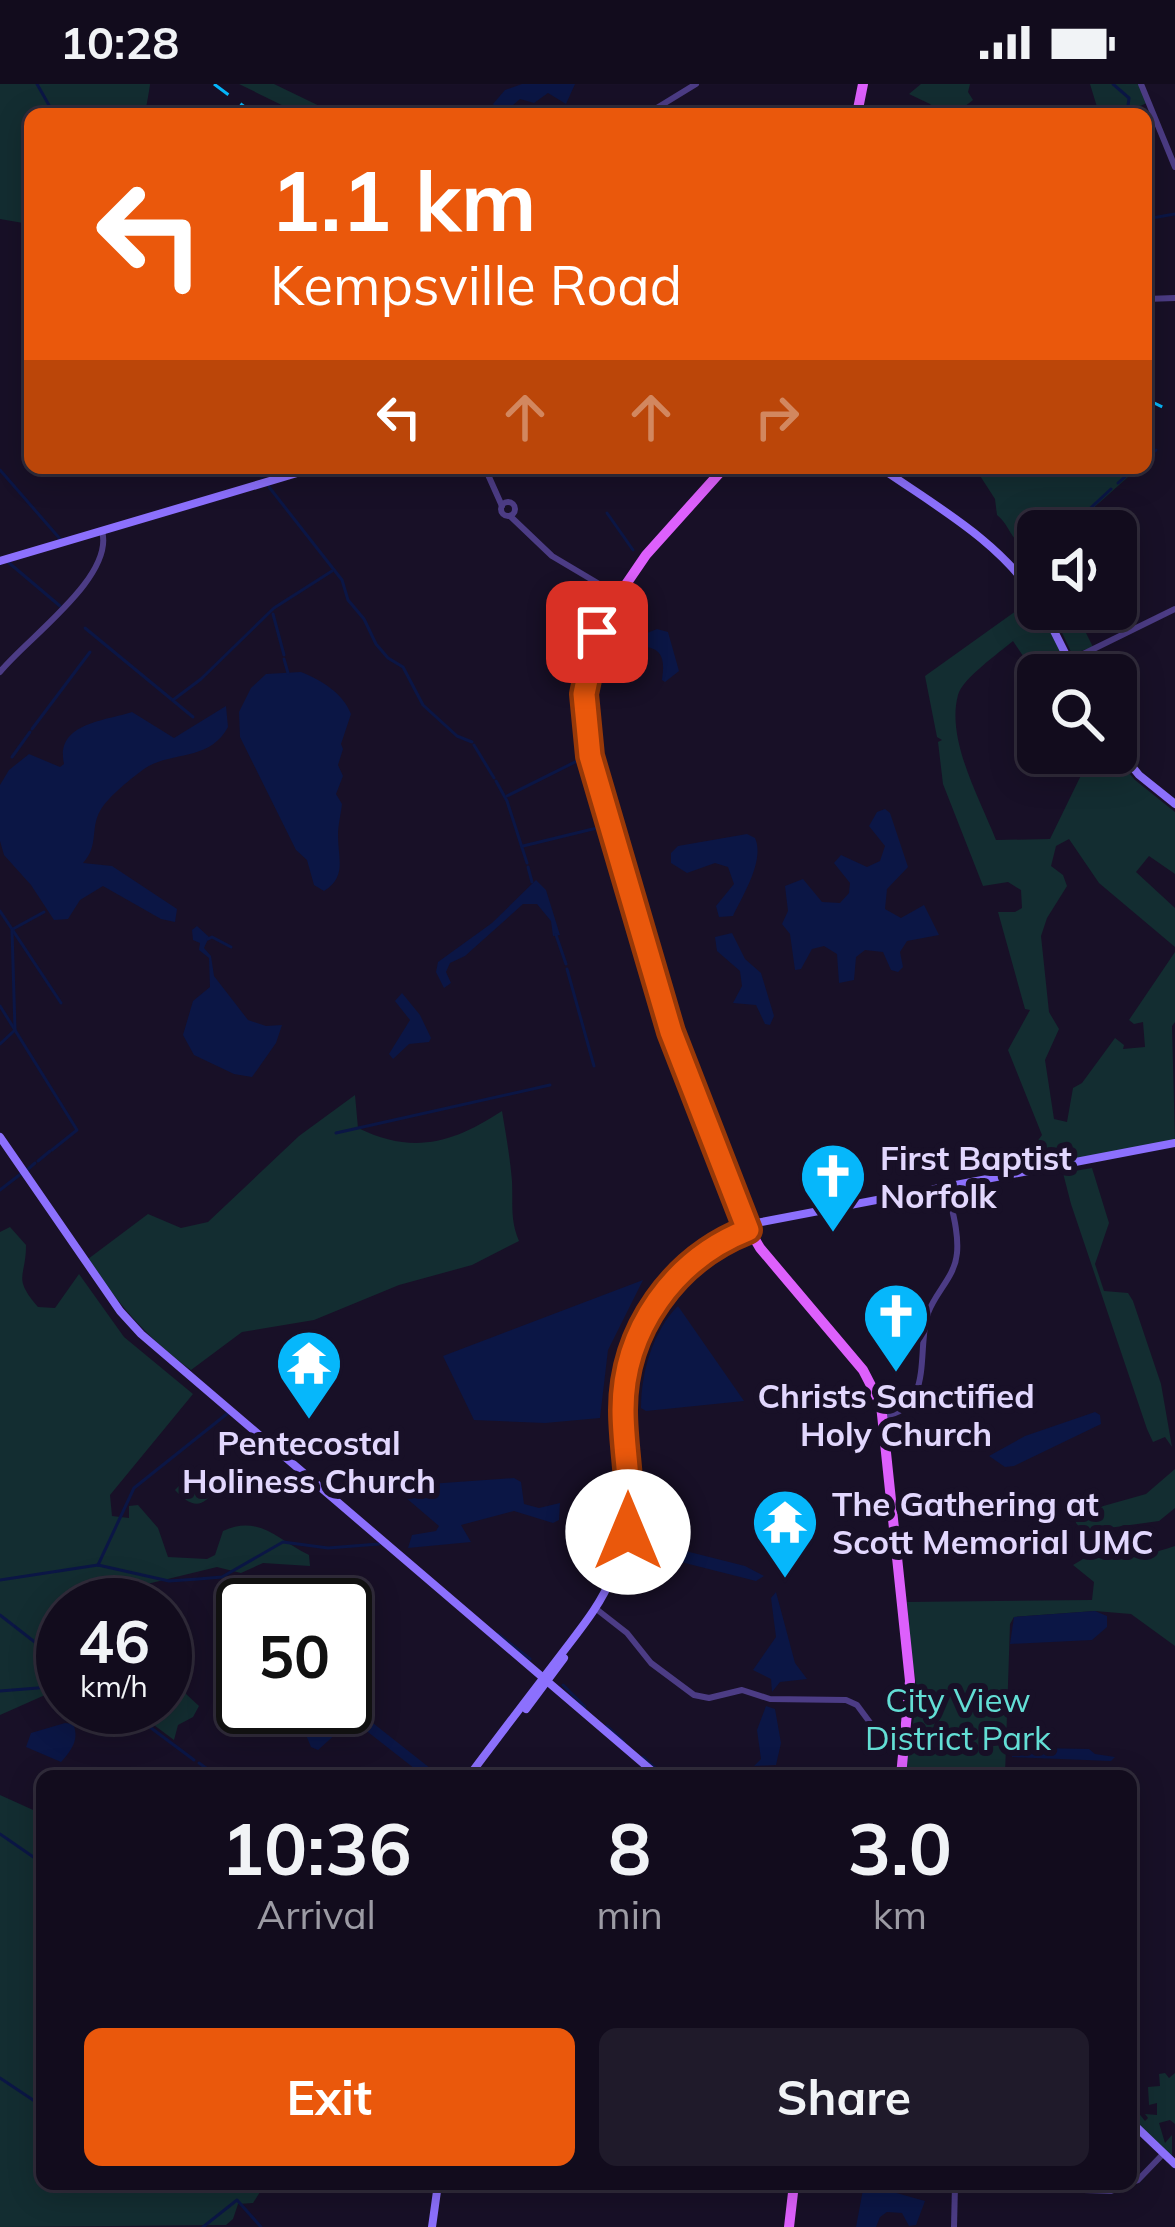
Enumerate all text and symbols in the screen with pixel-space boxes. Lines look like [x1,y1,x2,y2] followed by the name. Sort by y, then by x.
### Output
[60,14,179,70] text: 10:28
[270,147,537,252] text: 1.1 km
[72,156,228,312] icon: left
[270,251,682,319] text: Kempsville Road
[366,384,432,450] icon: left
[492,384,558,450] icon: ahead
[618,384,684,450] icon: ahead
[744,384,810,450] icon: right
[1017,510,1137,774] map controls
[1017,510,1137,630] button: sound
[546,581,648,683] pin
[564,599,630,665] icon: arrive
[1017,654,1137,774] button: search
[880,1137,1072,1216] place label: First Baptist Norfolk
[798,1141,868,1235] church icon: First Baptist Norfolk
[861,1281,931,1375] church icon: Christs Sanctified Holy Church
[274,1328,344,1422] temple icon: Pentecostal Holiness Church
[757,1375,1035,1454] place label: Christs Sanctified Holy Church
[182,1422,436,1501] place label: Pentecostal Holiness Church
[565,1469,691,1595] position arrow
[832,1483,1154,1562] place label: The Gathering at Scott Memorial UMC
[750,1487,820,1581] temple icon: The Gathering at Scott Memorial UMC
[216,1578,372,1734] speed limit sign: 50
[78,1603,150,1678] text: 46
[80,1667,148,1705] text: km/h
[865,1679,1052,1758] park label: City View District Park
[221,1803,412,1893] text: 10:36
[608,1803,651,1893] text: 8
[848,1803,952,1893] text: 3.0
[257,1890,376,1939] text: Arrival
[597,1890,663,1939] text: min
[873,1890,927,1939] text: km
[84,2028,575,2166] button: Exit
[599,2028,1089,2166] button: Share

